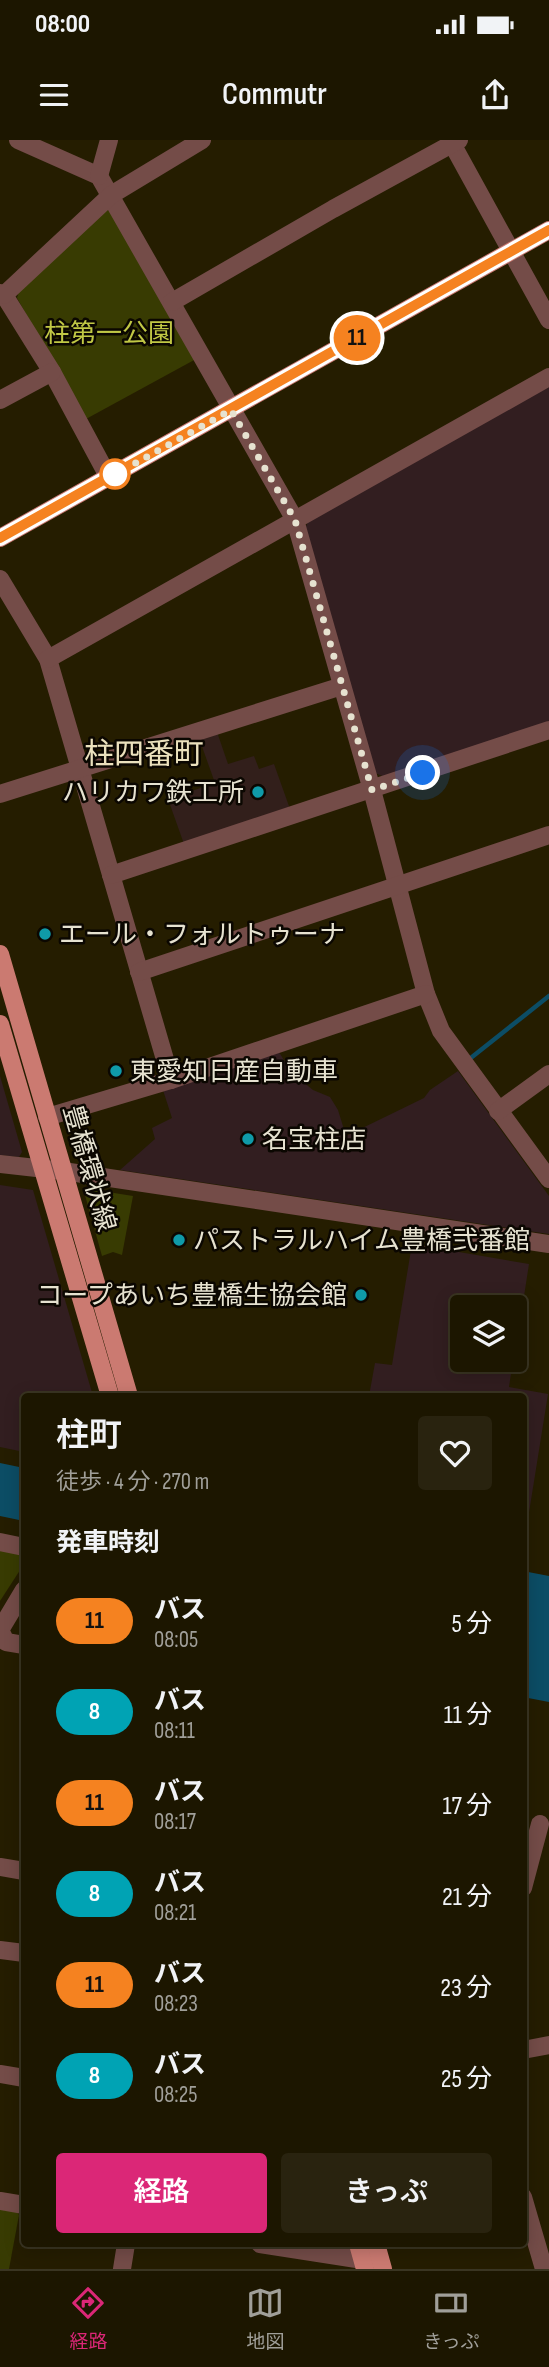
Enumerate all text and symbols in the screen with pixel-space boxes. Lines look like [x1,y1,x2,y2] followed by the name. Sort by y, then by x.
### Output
[35,9,90,40] text: 08:00
[222,75,327,114] text: Commutr
[35,76,73,114] icon: menu
[476,76,514,114] icon: share
[326,315,388,361] line badge: 11
[44,319,174,350] park label: 柱第一公園
[348,323,366,352] text: 11
[100,459,130,489] unlabelled marker
[84,737,204,773] district label: 柱四番町
[405,755,440,790] your location
[62,778,244,809] place label: ハリカワ鉄工所
[250,784,266,800] marker: ハリカワ鉄工所
[59,920,345,951] place label: エール・フォルトゥーナ
[37,926,53,942] marker: エール・フォルトゥーナ
[130,1057,338,1088] place label: 東愛知日産自動車
[108,1063,124,1079] marker: 東愛知日産自動車
[56,1102,121,1235] street label: 豊橋環状線
[262,1125,366,1156] place label: 名宝柱店
[240,1131,256,1147] marker: 名宝柱店
[193,1226,530,1257] place label: パストラルハイム豊橋弐番館
[171,1232,187,1248] marker: パストラルハイム豊橋弐番館
[37,1281,347,1312] place label: コープあいち豊橋生協会館
[353,1287,369,1303] marker: コープあいち豊橋生協会館
[450,1295,527,1372] map controls
[450,1295,527,1372] button: layers
[56,1416,122,1456] text: 柱町
[418,1416,492,1490] button: heart
[56,1468,209,1496] text: 徒歩 · 4 分 · 270 m
[56,1528,160,1559] text: 発車時刻
[154,1595,206,1626] text: バス
[85,1606,104,1635] text: 11
[451,1609,492,1640] text: 5 分
[154,1626,198,1654] text: 08:05
[154,1686,206,1717] text: バス
[89,1697,100,1726] text: 8
[444,1700,492,1731] text: 11 分
[154,1717,195,1745] text: 08:11
[154,1777,206,1808] text: バス
[85,1788,104,1817] text: 11
[442,1791,492,1822] text: 17 分
[154,1808,196,1836] text: 08:17
[154,1868,206,1899] text: バス
[89,1879,100,1908] text: 8
[442,1882,492,1913] text: 21 分
[154,1899,196,1927] text: 08:21
[154,1959,206,1990] text: バス
[85,1970,104,1999] text: 11
[440,1973,492,2004] text: 23 分
[154,1990,198,2018] text: 08:23
[154,2050,206,2081] text: バス
[89,2061,100,2090] text: 8
[441,2064,492,2095] text: 25 分
[154,2081,197,2109] text: 08:25
[56,2153,267,2233] button: 経路
[281,2153,492,2233] button: きっぷ
[69,2284,107,2354] tab: 経路
[246,2284,284,2354] tab: 地図
[423,2284,480,2354] tab: きっぷ

